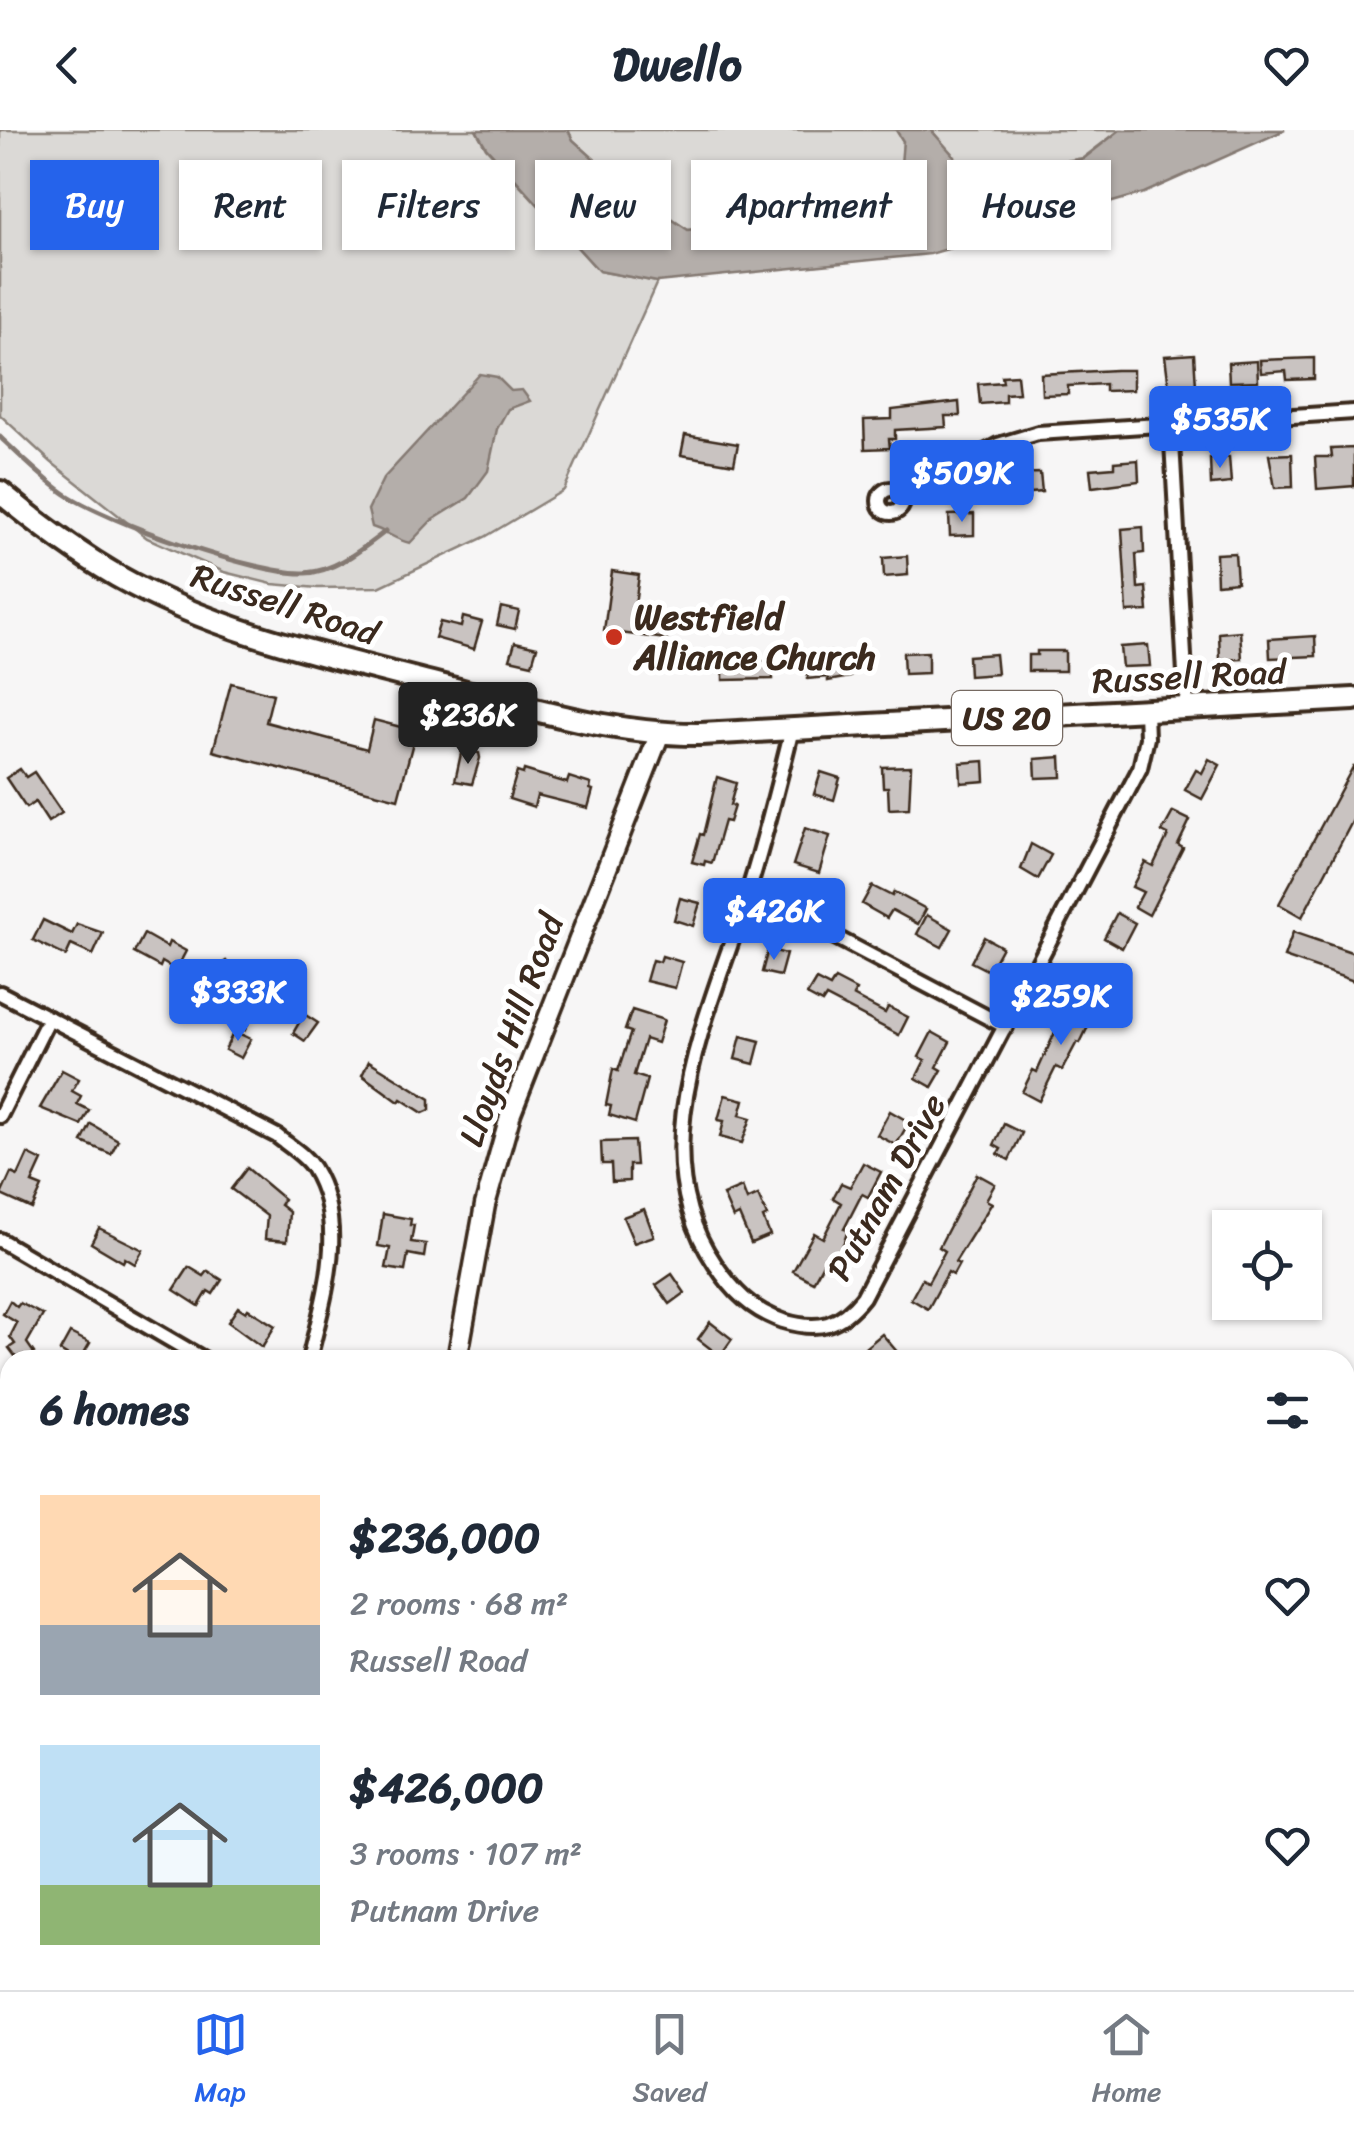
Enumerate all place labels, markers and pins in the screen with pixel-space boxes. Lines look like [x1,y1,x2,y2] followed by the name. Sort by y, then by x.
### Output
[1150,386,1290,471] pin: $535K
[892,440,1032,525] pin: $509K
[632,586,876,688] place label: Westfield Alliance Church
[603,626,625,648] marker: Westfield Alliance Church
[398,682,538,767] pin: $236K
[704,878,844,963] pin: $426K
[168,959,308,1044] pin: $333K
[991,963,1131,1048] pin: $259K

